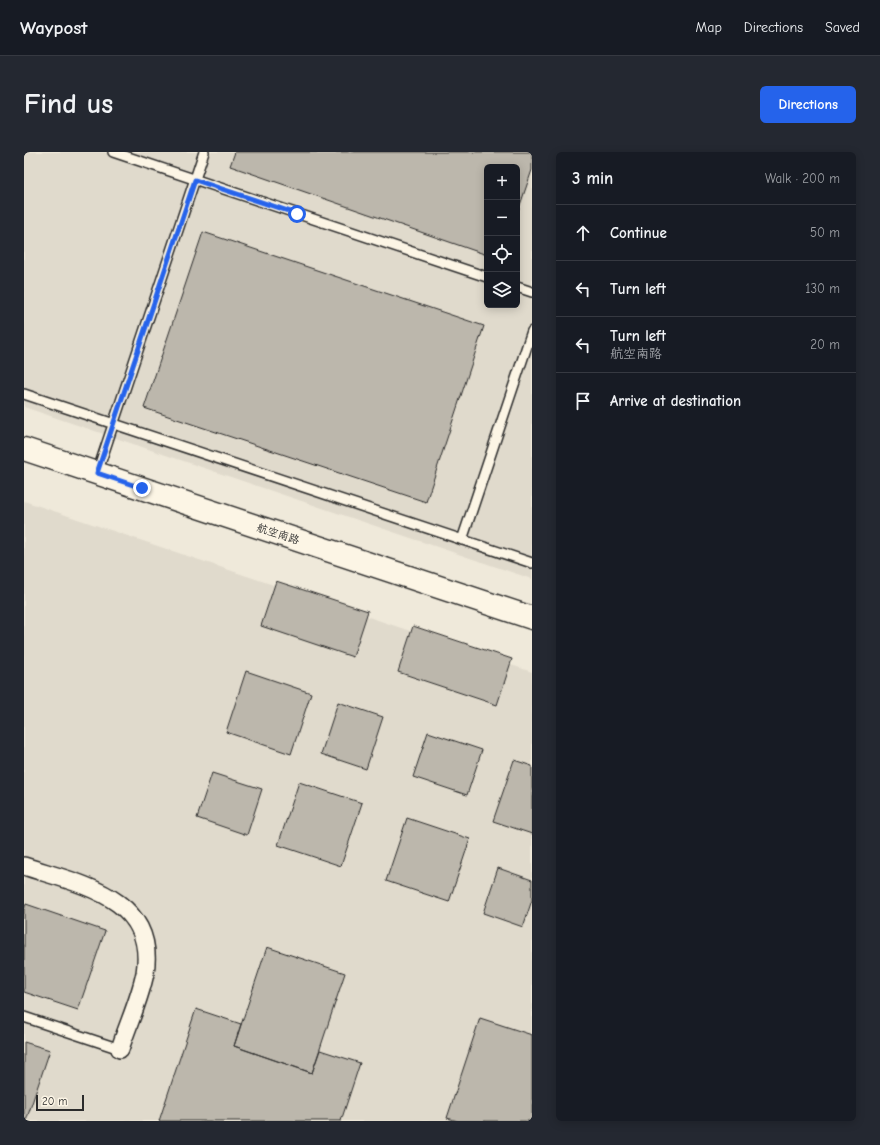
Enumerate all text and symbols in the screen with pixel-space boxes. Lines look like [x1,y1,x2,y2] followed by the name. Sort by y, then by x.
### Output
[20,17,88,39] text: Waypost
[695,19,722,36] text: Map
[744,19,803,36] text: Directions
[825,19,860,36] text: Saved
[760,86,856,123] button: Directions
[24,88,113,120] text: Find us
[484,164,520,308] map controls
[484,164,520,200] button: +
[572,169,613,188] text: 3 min
[765,171,840,186] text: Walk · 200 m
[484,200,520,236] button: −
[288,205,306,223] route start
[572,222,594,244] icon: ahead
[610,224,667,242] text: Continue
[810,225,840,240] text: 50 m
[484,236,520,272] button: locate
[484,272,520,308] button: layers
[572,278,594,300] icon: left
[610,280,666,298] text: Turn left
[805,281,840,296] text: 130 m
[610,327,666,345] text: Turn left
[572,334,594,356] icon: left
[810,337,840,352] text: 20 m
[610,346,662,361] text: 航空南路
[572,390,594,412] icon: arrive
[610,392,741,410] text: Arrive at destination
[133,479,151,497] route end
[255,521,301,547] street label: 航空南路
[36,1093,84,1112] scale bar
[42,1095,67,1108] text: 20 m

